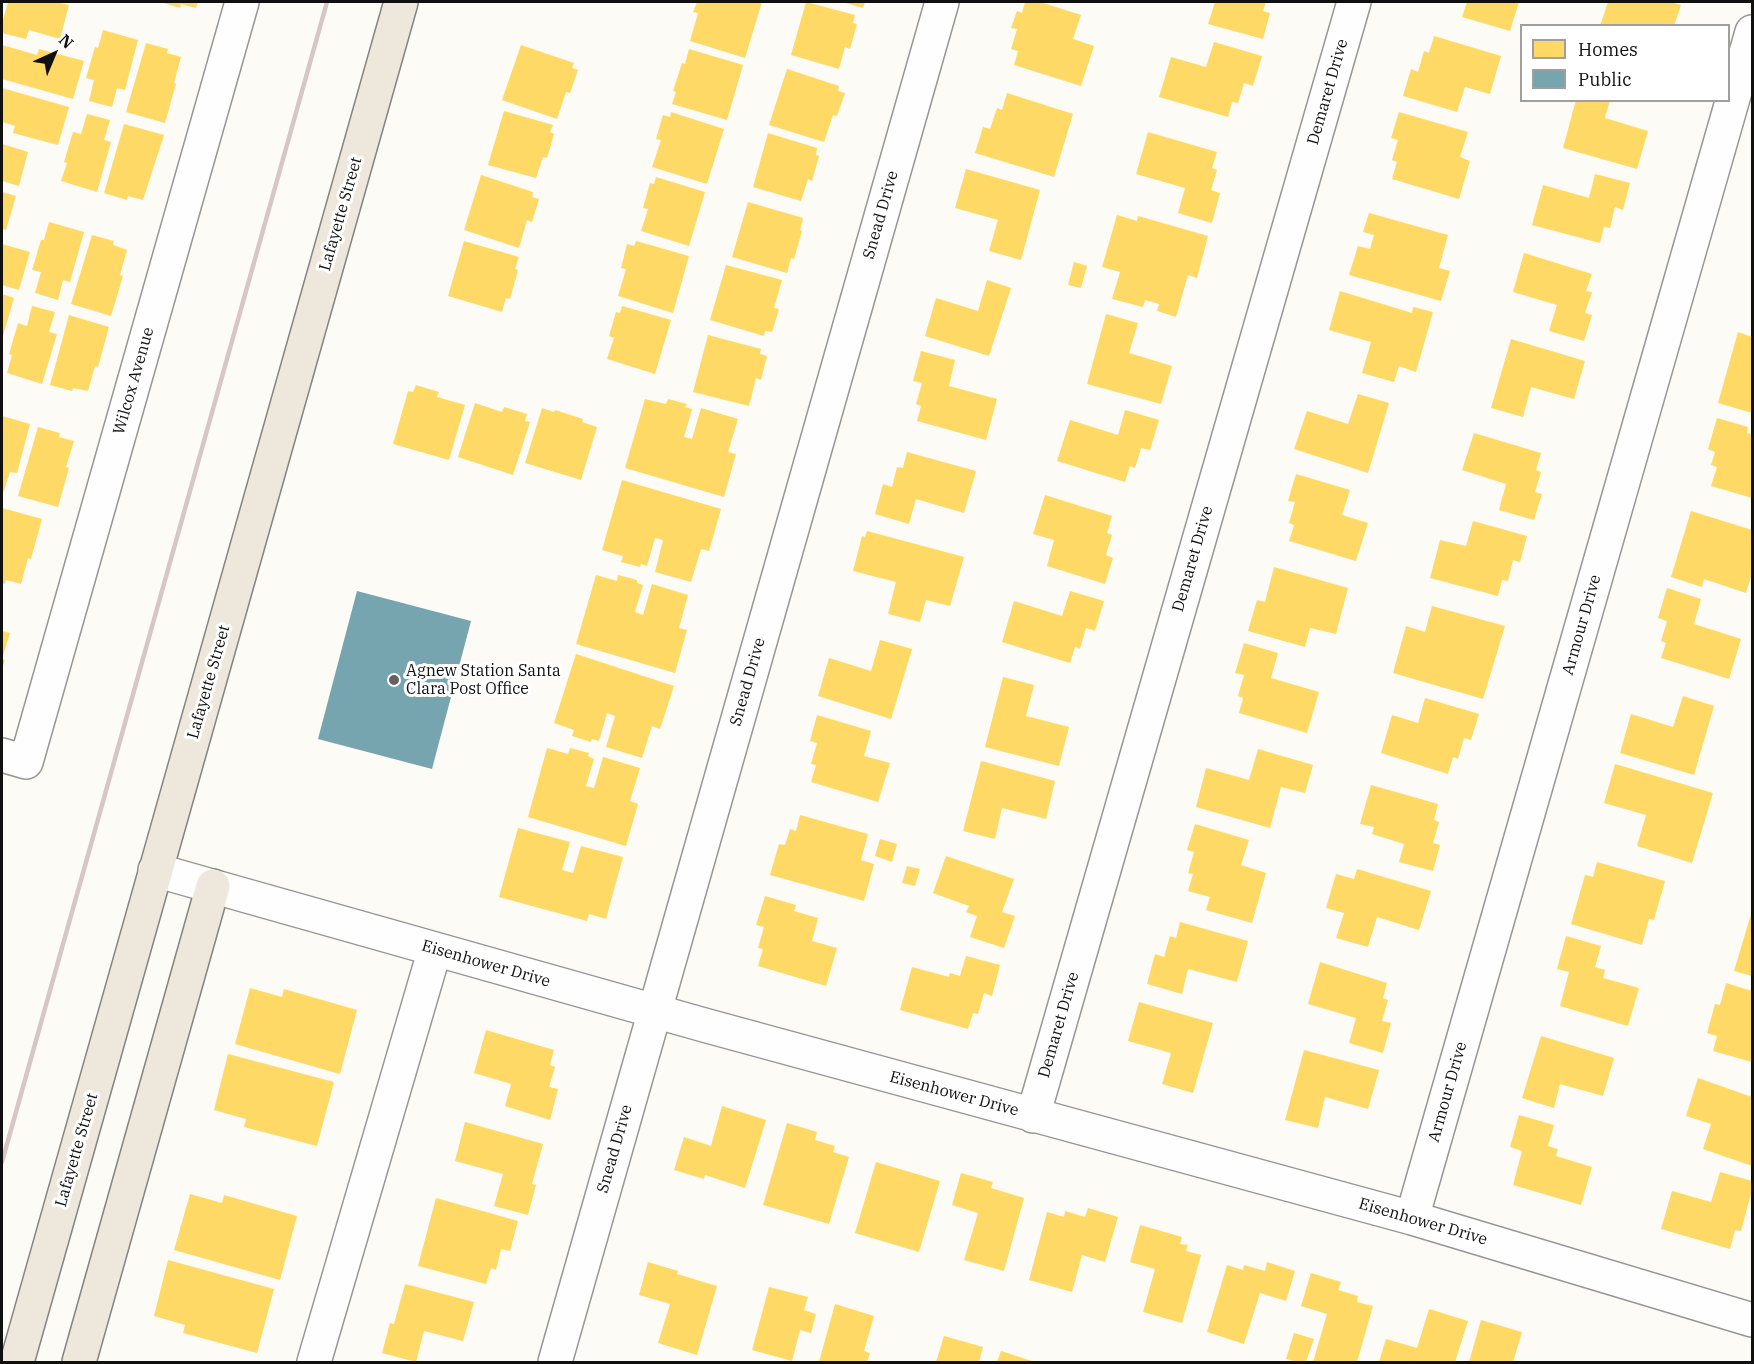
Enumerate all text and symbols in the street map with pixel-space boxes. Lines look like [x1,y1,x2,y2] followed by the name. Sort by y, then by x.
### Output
[24,24,84,84] north arrow
[1520,24,1730,102] legend
[55,29,78,53] text: N
[1304,37,1352,147] street label: Demaret Drive
[1578,38,1638,61] text: Homes
[1578,68,1632,91] text: Public
[316,155,366,273] street label: Lafayette Street
[859,169,903,261] street label: Snead Drive
[109,325,159,437] street label: Wilcox Avenue
[1169,504,1217,614] street label: Demaret Drive
[1559,573,1605,677] street label: Armour Drive
[184,623,234,741] street label: Lafayette Street
[726,636,770,728] street label: Snead Drive
[406,661,561,699] place label: Agnew Station Santa Clara Post Office
[387,673,401,687] marker: Agnew Station Santa Clara Post Office
[419,936,553,992] street label: Eisenhower Drive
[1035,970,1083,1080] street label: Demaret Drive
[1425,1040,1471,1144] street label: Armour Drive
[887,1068,1021,1120] street label: Eisenhower Drive
[52,1091,102,1209] street label: Lafayette Street
[593,1103,637,1195] street label: Snead Drive
[1356,1194,1490,1250] street label: Eisenhower Drive

